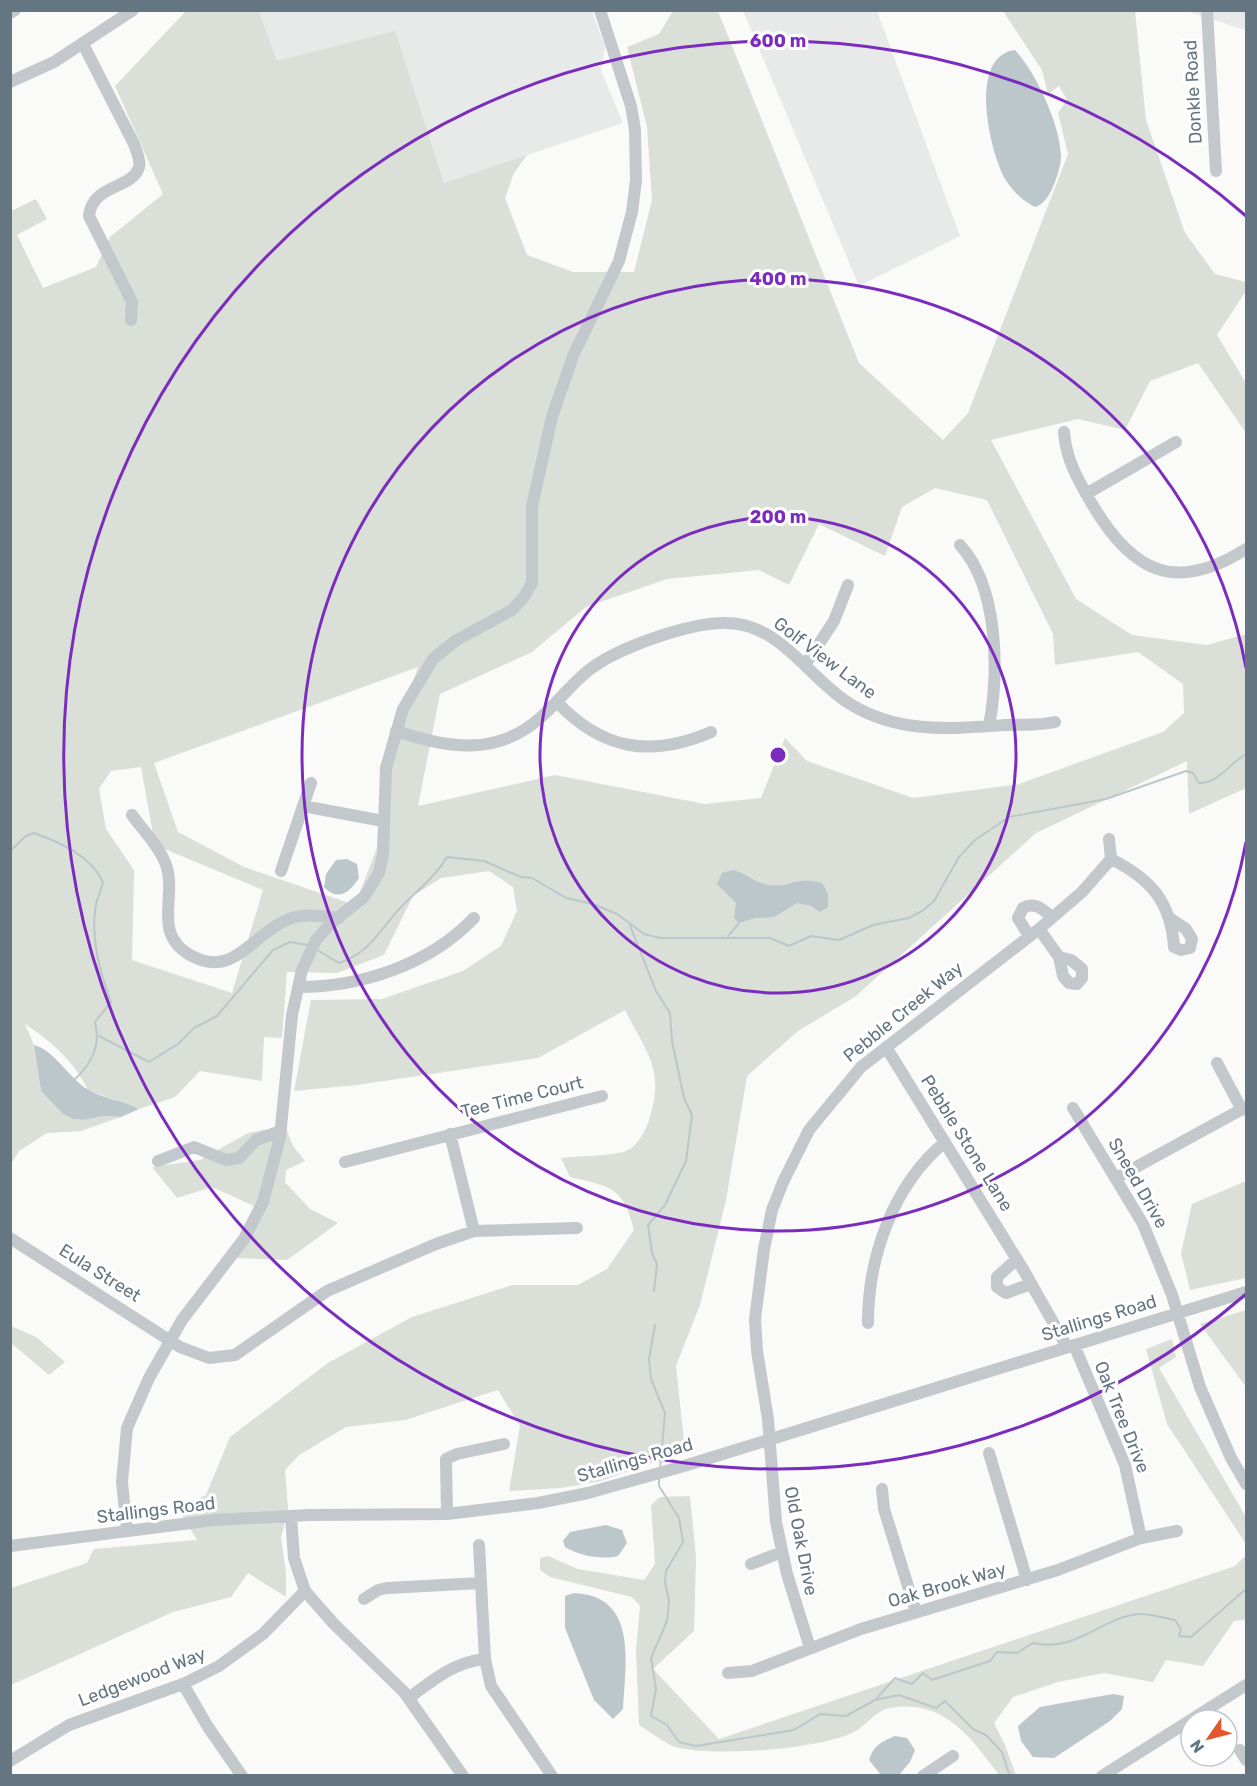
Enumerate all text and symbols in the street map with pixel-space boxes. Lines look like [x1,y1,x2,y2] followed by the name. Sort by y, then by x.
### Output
[750,30,806,52] text: 600 m
[1179,39,1207,145] street label: Donkle Road
[749,268,807,290] text: 400 m
[750,506,806,528] text: 200 m
[769,612,881,704] street label: Golf View Lane
[768,745,788,765] centre of rings
[839,957,967,1067] street label: Pebble Creek Way
[459,1071,585,1123] street label: Tee Time Court
[916,1071,1018,1215] street label: Pebble Stone Lane
[1103,1134,1173,1232] street label: Sneed Drive
[55,1239,145,1307] street label: Eula Street
[1039,1290,1159,1346] street label: Stallings Road
[1090,1358,1154,1476] street label: Oak Tree Drive
[575,1433,695,1487] street label: Stallings Road
[780,1485,822,1597] street label: Old Oak Drive
[96,1492,216,1528] street label: Stallings Road
[885,1558,1009,1612] street label: Oak Brook Way
[75,1643,209,1711] street label: Ledgewood Way
[1179,1708,1239,1768] north arrow
[1186,1736,1208,1756] text: N

